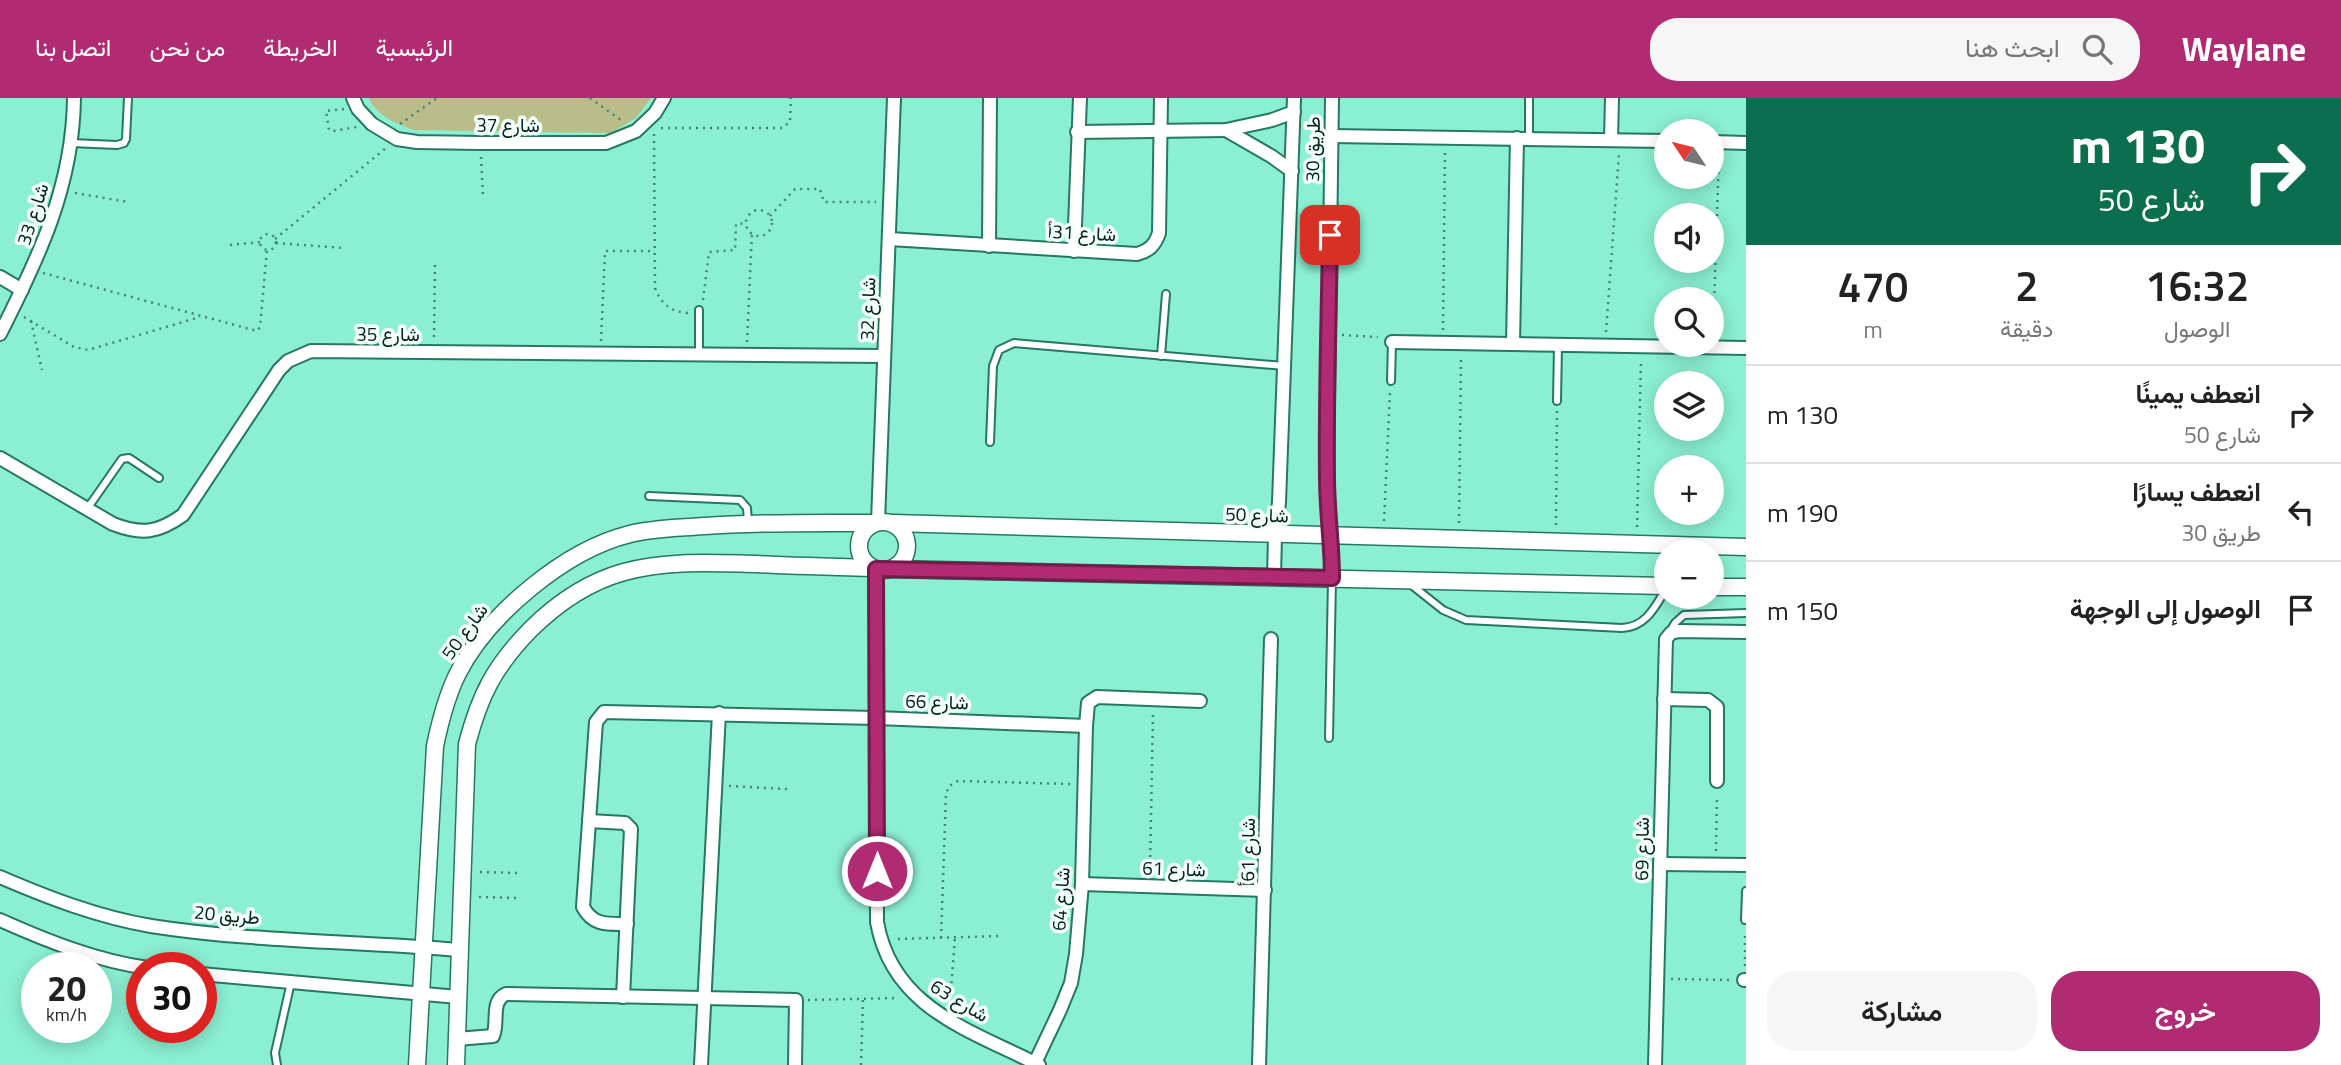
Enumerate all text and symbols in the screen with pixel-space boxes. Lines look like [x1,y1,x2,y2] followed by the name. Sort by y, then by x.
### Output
[1650,18,2140,81] search box
[2182,24,2306,74] text: Waylane
[1965,28,2060,67] text: ابحث هنا
[35,29,111,65] text: اتصل بنا
[149,29,225,65] text: من نحن
[263,29,338,65] text: الخريطة
[376,29,453,65] text: الرئيسية
[2078,30,2116,68] icon: search
[2071,107,2205,182] text: 130 m
[476,110,540,139] street label: شارع 37
[1297,116,1327,182] street label: طريق 30
[1654,119,1724,189] north arrow
[1654,119,1724,609] map controls
[2229,126,2320,217] icon: right
[2098,175,2205,223] text: شارع 50
[8,179,56,249] street label: شارع 33
[1654,203,1724,273] button: sound
[1300,205,1360,265] pin
[1047,216,1117,248] street label: شارع 31أ
[1311,216,1349,254] icon: arrive
[2015,253,2038,317] text: 2
[2145,253,2249,317] text: 16:32
[1838,254,1908,318] text: 470
[851,277,883,341] street label: شارع 32
[1654,287,1724,357] button: search
[2000,311,2053,346] text: دقيقة
[2164,311,2230,346] text: الوصول
[1863,312,1883,347] text: m
[356,319,420,348] street label: شارع 35
[1654,371,1724,441] button: layers
[2135,374,2261,413] text: انعطف يمينًا
[1767,395,1838,434] text: 130 m
[2282,395,2320,433] icon: right
[2184,417,2261,452] text: شارع 50
[1654,455,1724,525] button: +
[2132,472,2261,511] text: انعطف يسارًا
[1767,493,1838,532] text: 190 m
[2282,493,2320,531] icon: left
[1225,498,1289,530] street label: شارع 50
[2181,515,2261,550] text: طريق 30
[1654,539,1724,609] button: −
[2070,589,2261,628] text: الوصول إلى الوجهة
[1767,591,1838,630] text: 150 m
[2282,591,2320,629] icon: arrive
[434,597,494,665] street label: شارع 50
[905,685,969,717] street label: شارع 66
[1626,817,1656,881] street label: شارع 69
[1232,818,1262,886] street label: شارع 61أ
[840,834,914,908] position arrow
[1142,852,1206,884] street label: شارع 61
[1043,866,1077,932] street label: شارع 64
[193,897,261,931] street label: طريق 20
[126,952,217,1043] speed limit sign: 30
[47,961,86,1015] text: 20
[925,971,995,1029] street label: شارع 63
[1767,971,2037,1051] button: مشاركة
[2051,971,2320,1051] button: خروج
[46,1001,87,1028] text: km/h

